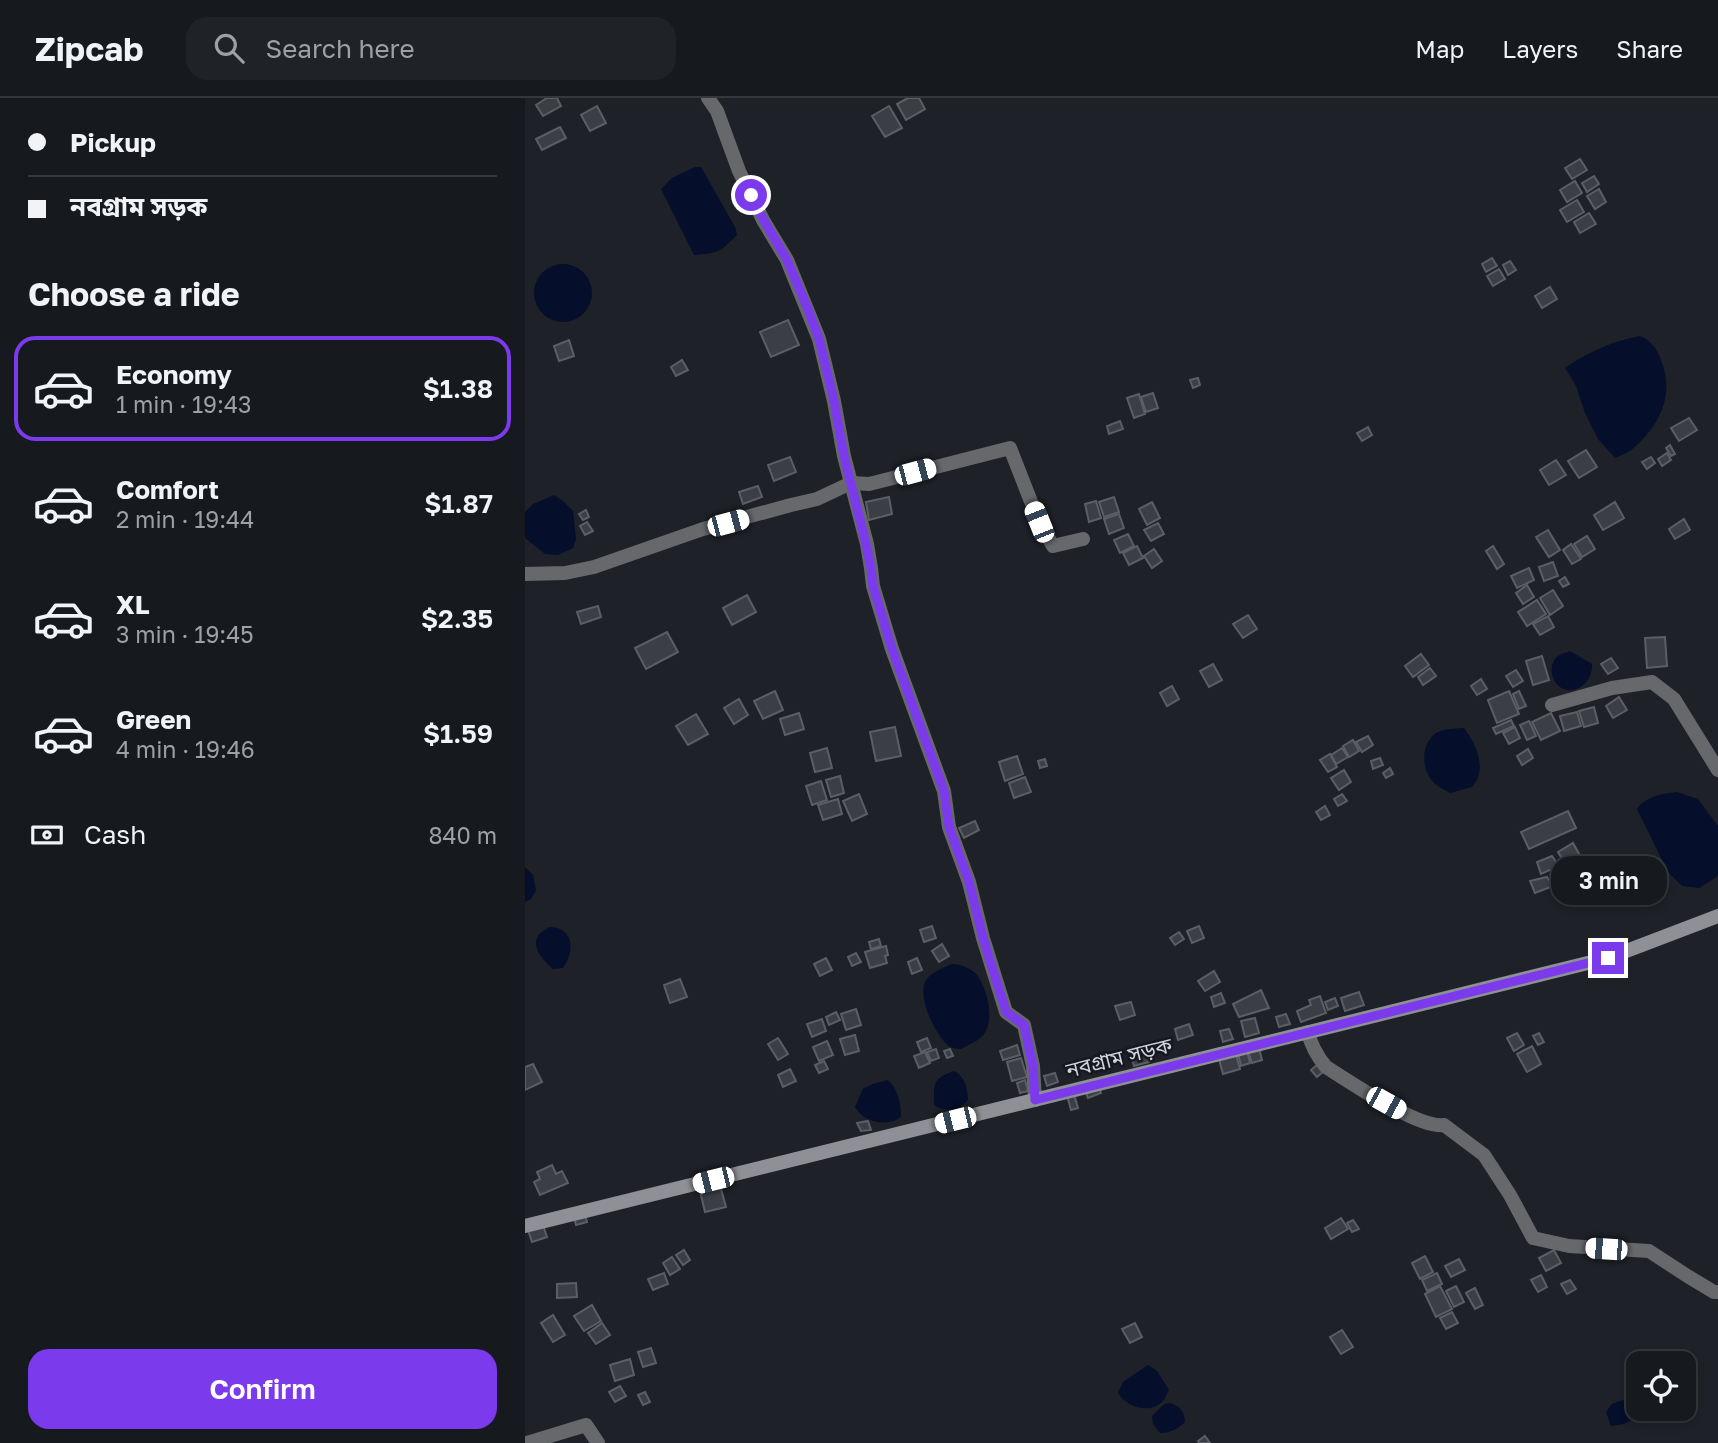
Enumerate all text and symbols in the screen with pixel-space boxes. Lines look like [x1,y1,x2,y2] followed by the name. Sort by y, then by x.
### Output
[186,17,676,80] search box
[35,29,144,68] text: Zipcab
[210,29,248,67] icon: search
[266,33,415,64] text: Search here
[1415,34,1464,63] text: Map
[1502,34,1578,63] text: Layers
[1616,34,1683,63] text: Share
[70,127,156,158] text: Pickup
[735,179,767,211] route start
[70,191,207,222] text: নবগ্রাম সড়ক
[28,275,240,313] text: Choose a ride
[32,357,95,420] icon: car
[116,359,232,390] text: Economy
[423,373,493,404] text: $1.38
[116,390,251,418] text: 1 min · 19:43
[892,456,939,488] car
[32,472,95,535] icon: car
[116,474,219,505] text: Comfort
[424,488,493,519] text: $1.87
[1022,499,1057,545] car
[116,505,254,533] text: 2 min · 19:44
[705,507,752,539] car
[32,587,95,650] icon: car
[116,589,150,620] text: XL
[421,603,493,634] text: $2.35
[116,620,254,648] text: 3 min · 19:45
[32,702,95,765] icon: car
[116,704,191,735] text: Green
[423,718,493,749] text: $1.59
[116,735,255,763] text: 4 min · 19:46
[28,816,66,854] icon: cash
[84,819,146,850] text: Cash
[429,821,497,849] text: 840 m
[1550,856,1666,906] callout: 3 min
[1579,866,1639,894] text: 3 min
[1592,942,1624,974] route end
[1062,1031,1176,1083] street label: নবগ্রাম সড়ক
[1363,1084,1410,1122] car
[933,1105,978,1135] car
[691,1165,736,1195] car
[1585,1237,1628,1261] car
[28,1349,497,1429] button: Confirm
[1626,1351,1696,1421] map controls
[1626,1351,1696,1421] button: locate

